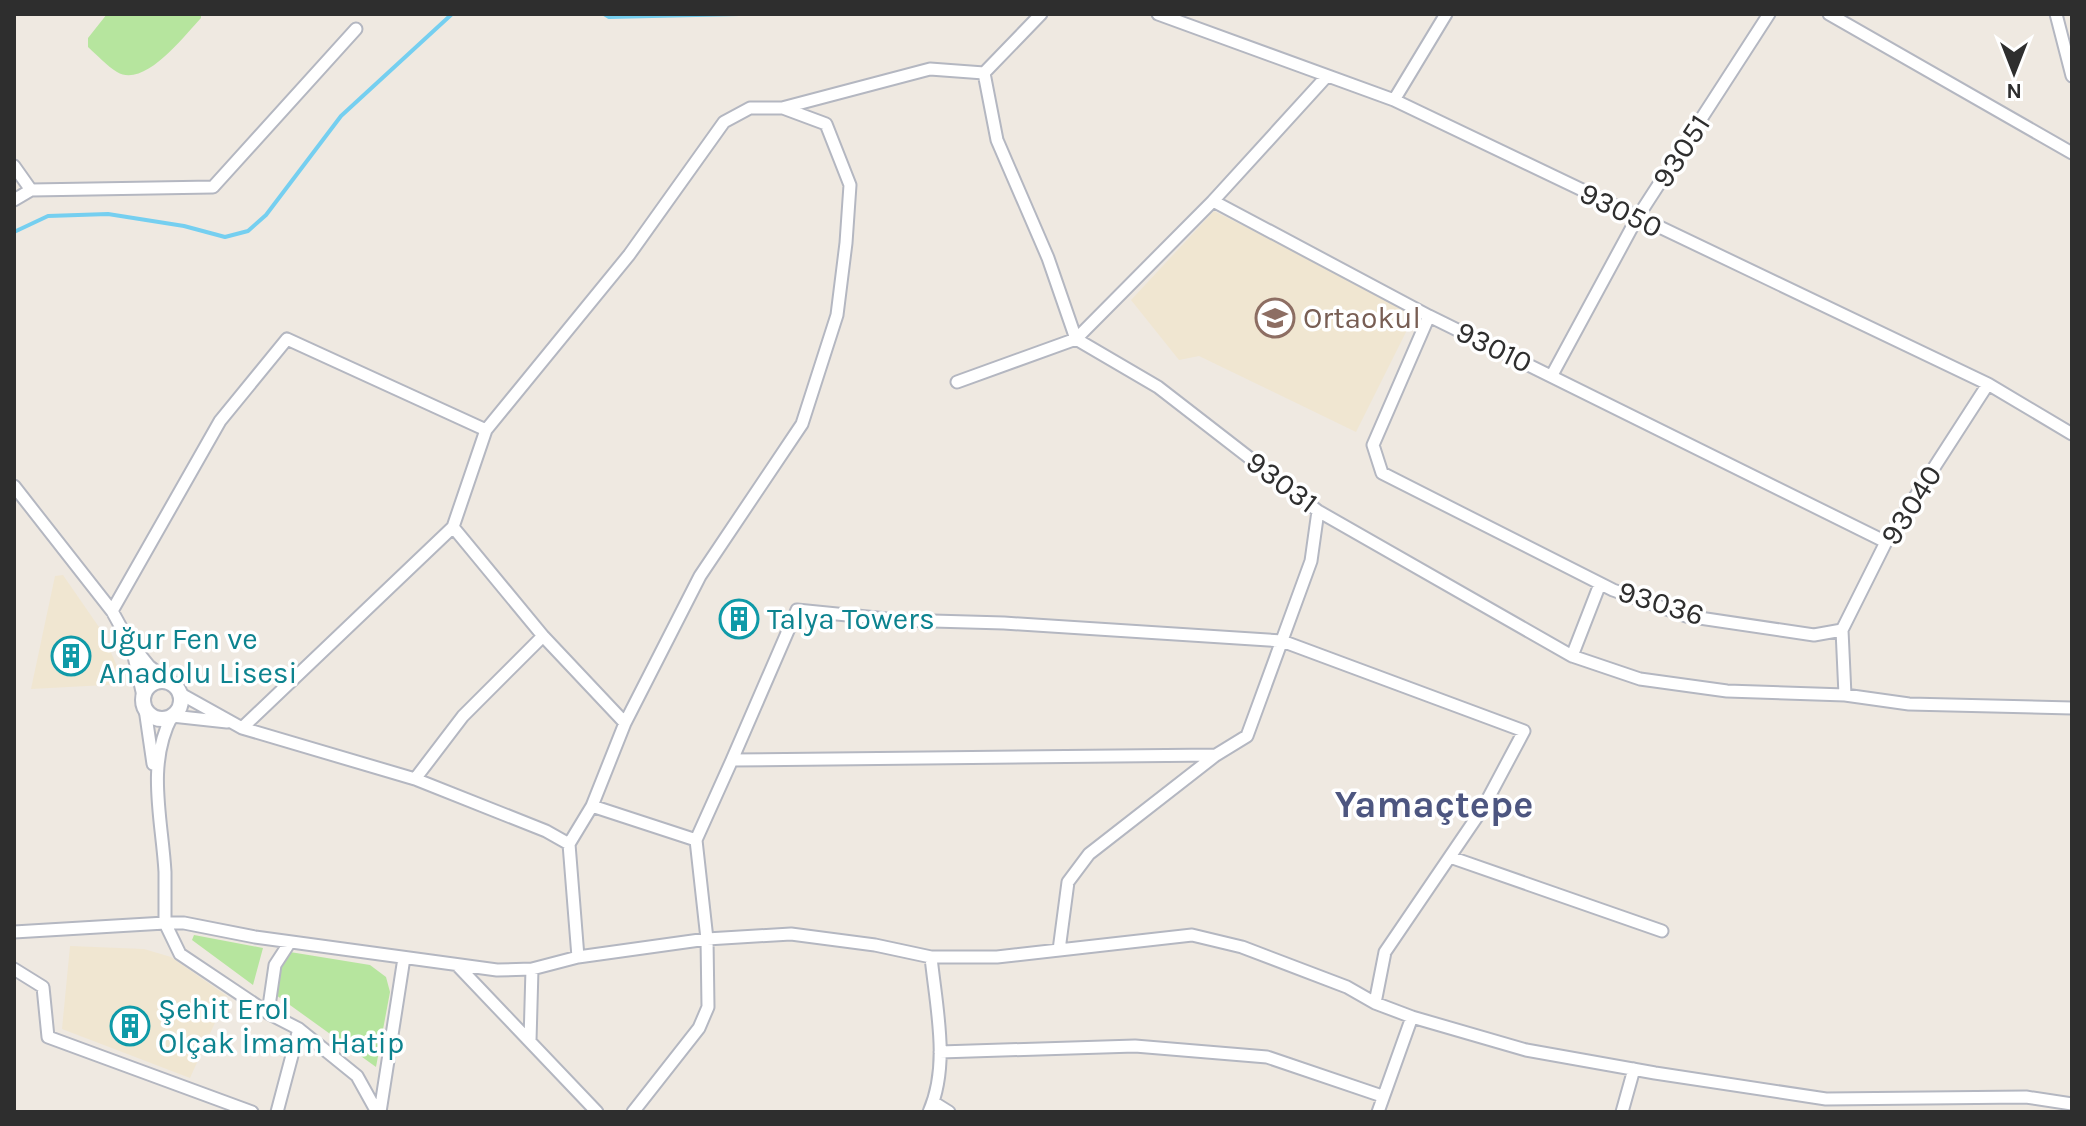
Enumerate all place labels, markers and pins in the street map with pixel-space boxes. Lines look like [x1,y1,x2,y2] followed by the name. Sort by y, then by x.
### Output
[1254,297,1296,339] school or university icon: Ortaokul
[1303,300,1421,336] place label: Ortaokul
[718,598,760,640] building icon: Talya Towers
[767,601,935,637] place label: Talya Towers
[99,621,298,691] place label: Uğur Fen ve Anadolu Lisesi
[50,635,92,677] building icon: Uğur Fen ve Anadolu Lisesi
[158,991,404,1061] place label: Şehit Erol Olçak İmam Hatip
[109,1005,151,1047] building icon: Şehit Erol Olçak İmam Hatip

